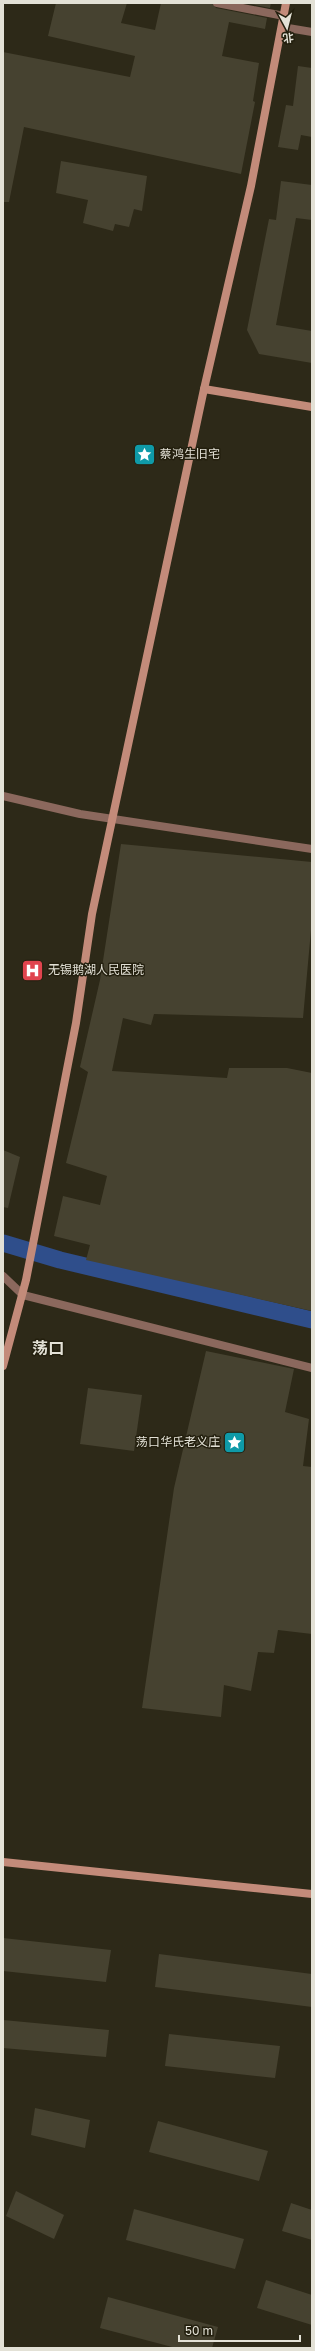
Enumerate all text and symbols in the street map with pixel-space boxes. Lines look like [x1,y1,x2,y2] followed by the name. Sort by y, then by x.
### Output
[267,8,307,48] north arrow
[282,31,295,46] text: 北
[132,441,158,467] place icon: 蔡鸿生旧宅
[160,446,220,461] place label: 蔡鸿生旧宅
[20,957,46,983] hospital icon: 无锡鹅湖人民医院
[48,962,144,977] place label: 无锡鹅湖人民医院
[32,1338,64,1358] district label: 荡口
[222,1429,248,1455] place icon: 荡口华氏老义庄
[136,1434,220,1449] place label: 荡口华氏老义庄
[179,2317,300,2343] scale bar
[185,2323,213,2338] text: 50 m

